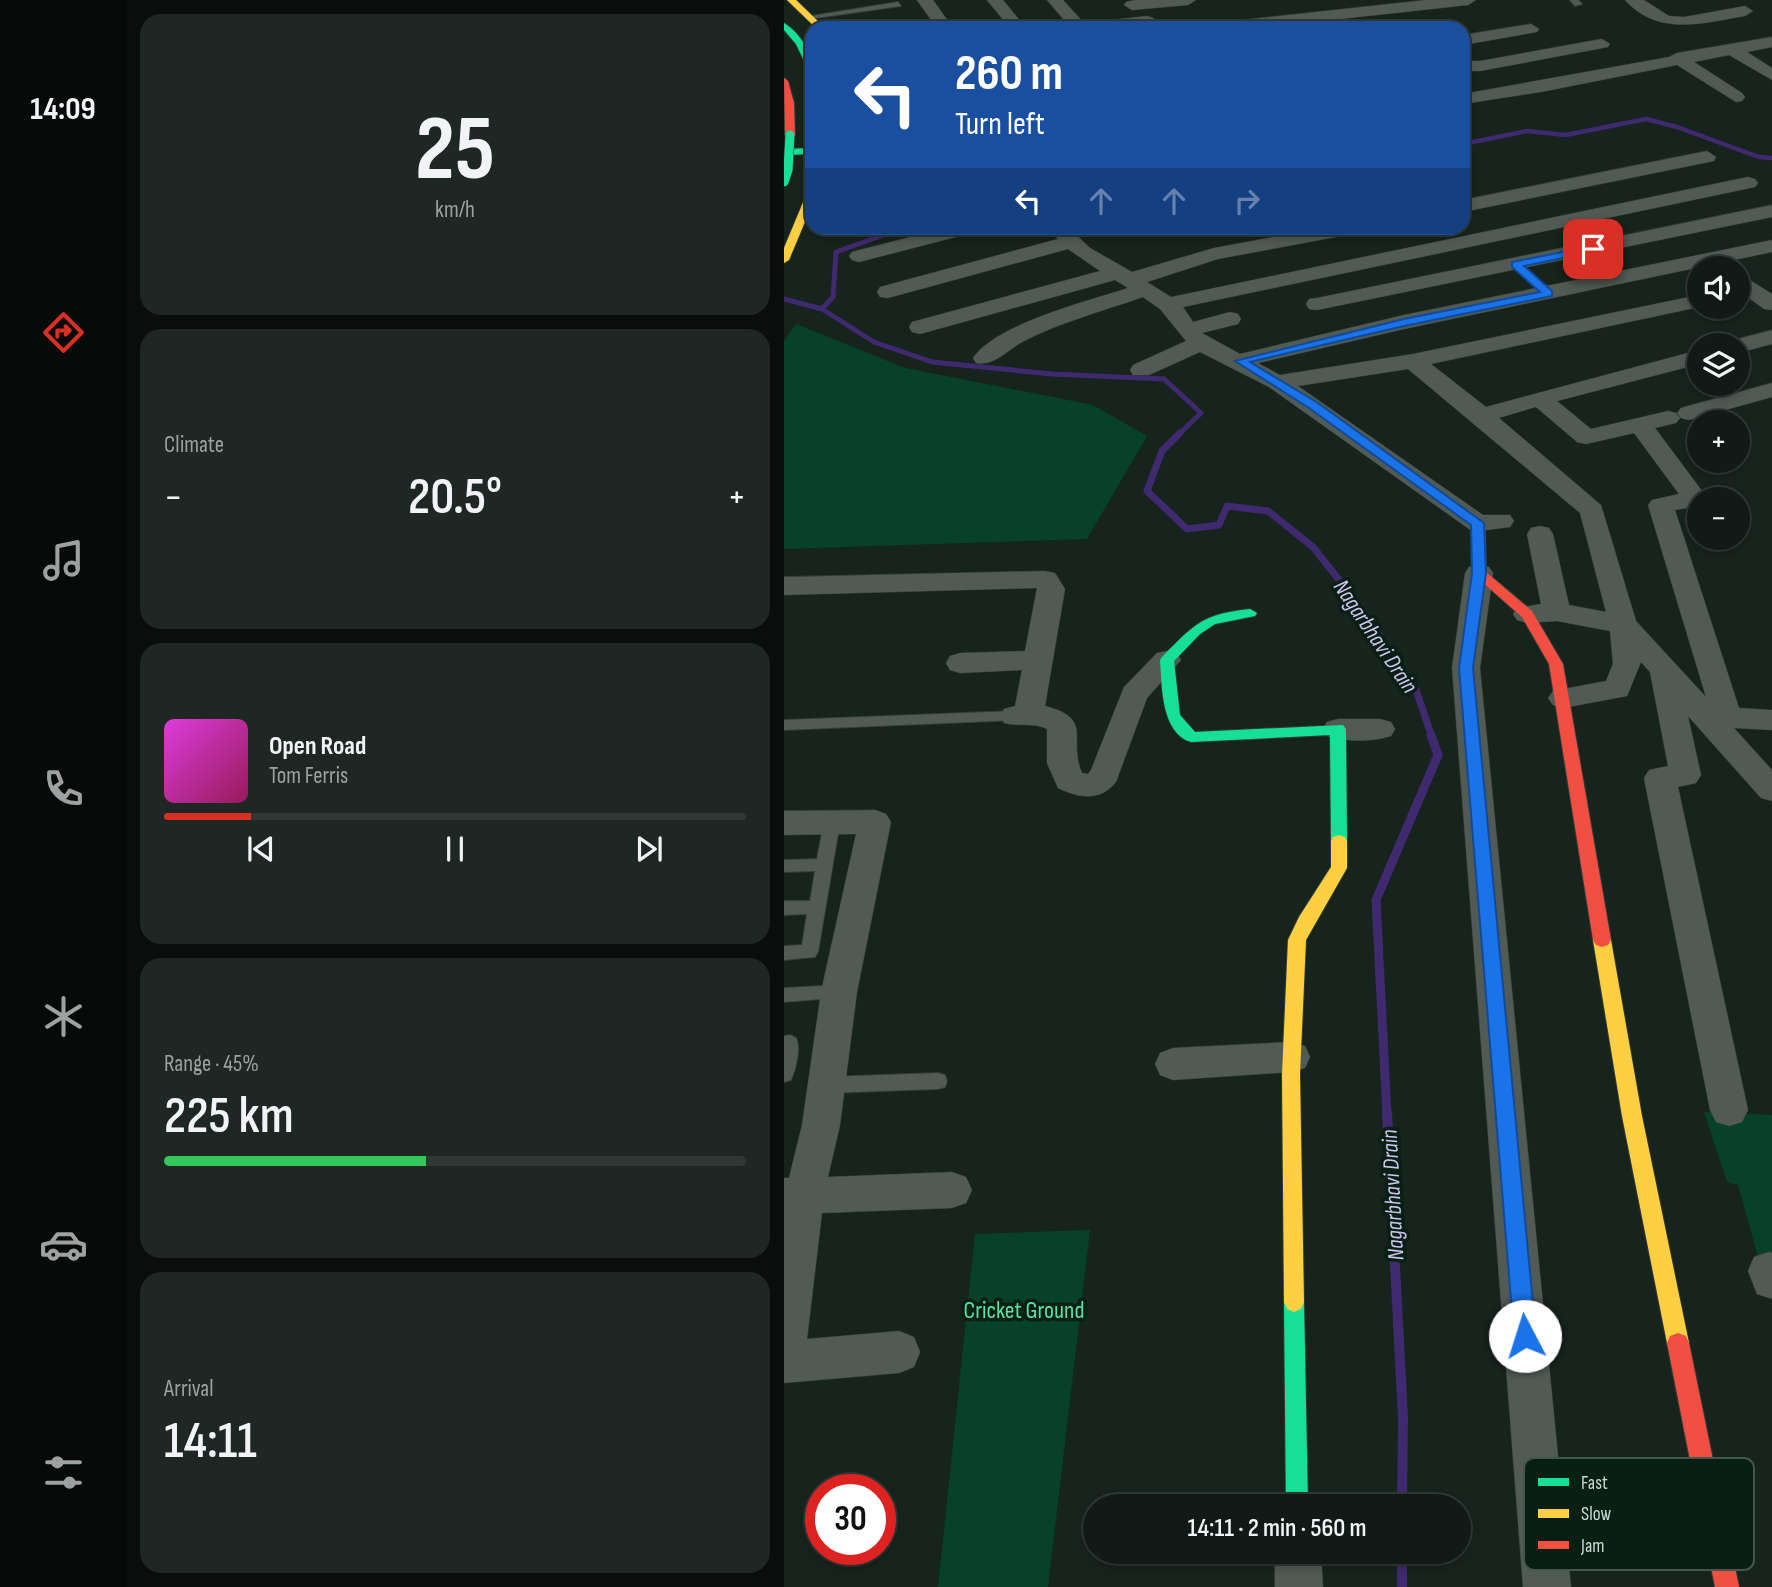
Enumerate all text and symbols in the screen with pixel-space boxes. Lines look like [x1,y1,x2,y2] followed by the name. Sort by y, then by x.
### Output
[955,45,1063,104] text: 260 m
[840,49,931,140] icon: left
[30,90,96,129] text: 14:09
[415,96,495,205] text: 25
[955,105,1045,144] text: Turn left
[1009,182,1047,220] icon: left
[1082,182,1120,220] icon: ahead
[1155,182,1193,220] icon: ahead
[1228,182,1266,220] icon: right
[435,196,475,224] text: km/h
[1563,219,1623,279] pin
[1574,230,1612,268] icon: arrive
[1687,256,1750,550] map controls
[1687,256,1750,319] button: sound
[39,308,88,357] icon: directions
[1687,333,1750,396] button: layers
[1687,410,1750,473] button: +
[164,431,224,459] text: Climate
[408,466,502,529] text: 20.5°
[164,475,183,520] text: −
[727,475,746,520] text: +
[1687,487,1750,550] button: −
[39,536,88,585] icon: music
[1327,574,1424,699] water label: Nagarbhavi Drain
[269,731,366,762] text: Open Road
[269,762,348,790] text: Tom Ferris
[39,764,88,813] icon: phone
[242,830,280,868] icon: previous
[436,830,474,868] icon: pause
[630,830,668,868] icon: next
[39,992,88,1041] icon: climate
[164,1050,259,1078] text: Range · 45%
[164,1085,294,1148] text: 225 km
[1376,1128,1410,1261] water label: Nagarbhavi Drain
[39,1220,88,1269] icon: car
[964,1296,1084,1325] park label: Cricket Ground
[1488,1299,1562,1373] position arrow
[164,1375,213,1403] text: Arrival
[164,1410,257,1473] text: 14:11
[39,1448,88,1497] icon: filters
[1524,1458,1754,1570] legend
[1581,1472,1608,1495] text: Fast
[805,1474,896,1565] speed limit sign: 30
[1581,1503,1611,1526] text: Slow
[1188,1513,1366,1544] text: 14:11 · 2 min · 560 m
[1580,1535,1604,1558] text: Jam

